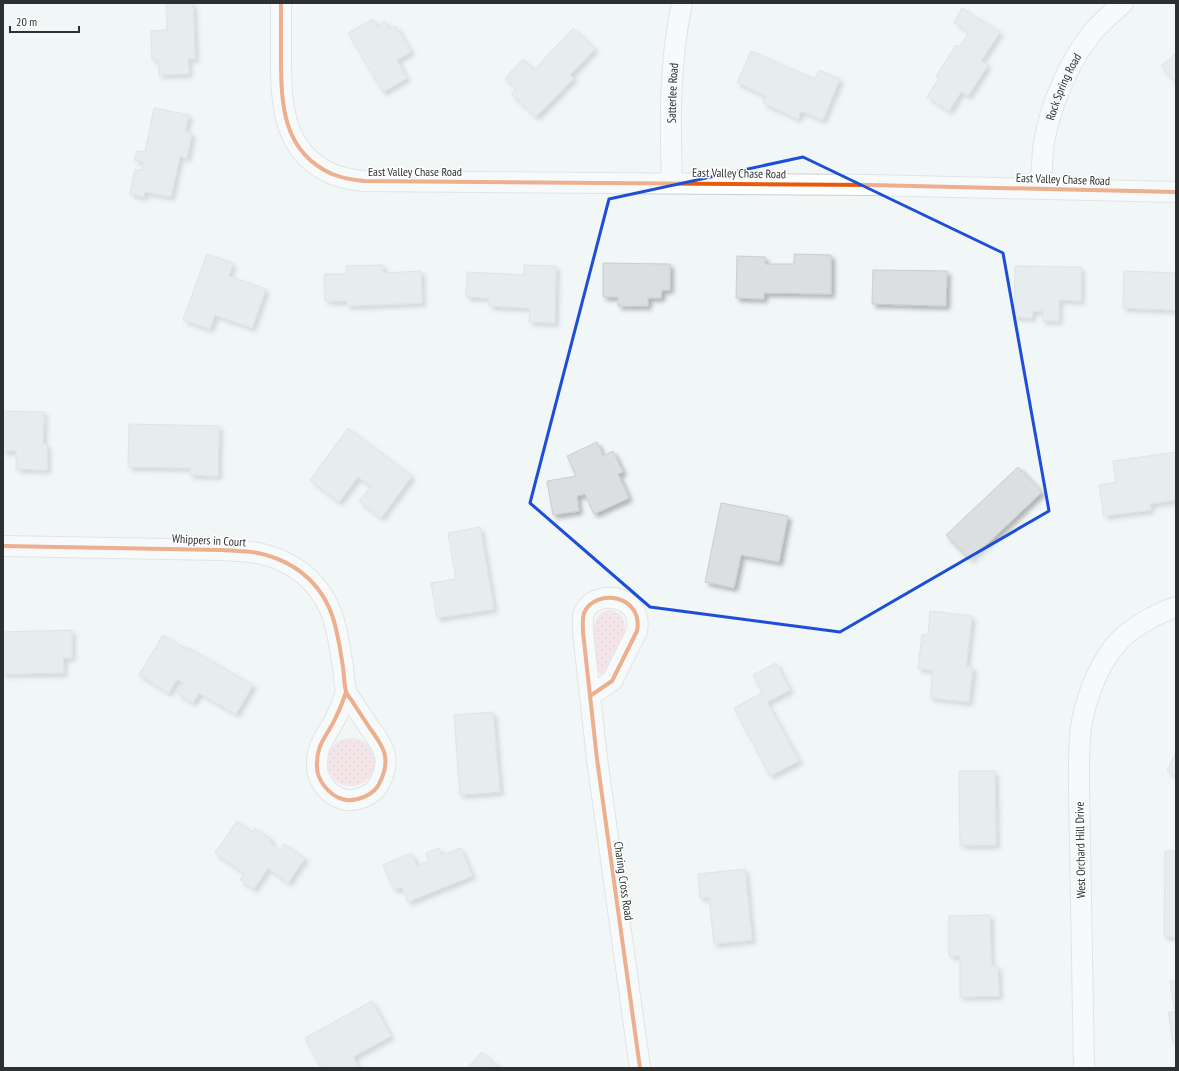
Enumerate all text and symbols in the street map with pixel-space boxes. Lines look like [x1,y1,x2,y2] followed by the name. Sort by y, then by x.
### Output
[10,8,79,34] scale bar
[16,14,37,29] text: 20 m
[1042,50,1084,122] street label: Rock Spring Road
[663,62,681,123] street label: Satterlee Road
[368,164,462,179] street label: East Valley Chase Road
[692,165,786,181] street label: East Valley Chase Road
[1016,170,1110,188] street label: East Valley Chase Road
[172,531,247,549] street label: Whippers in Court
[1072,801,1088,898] street label: West Orchard Hill Drive
[611,841,637,921] street label: Charing Cross Road

